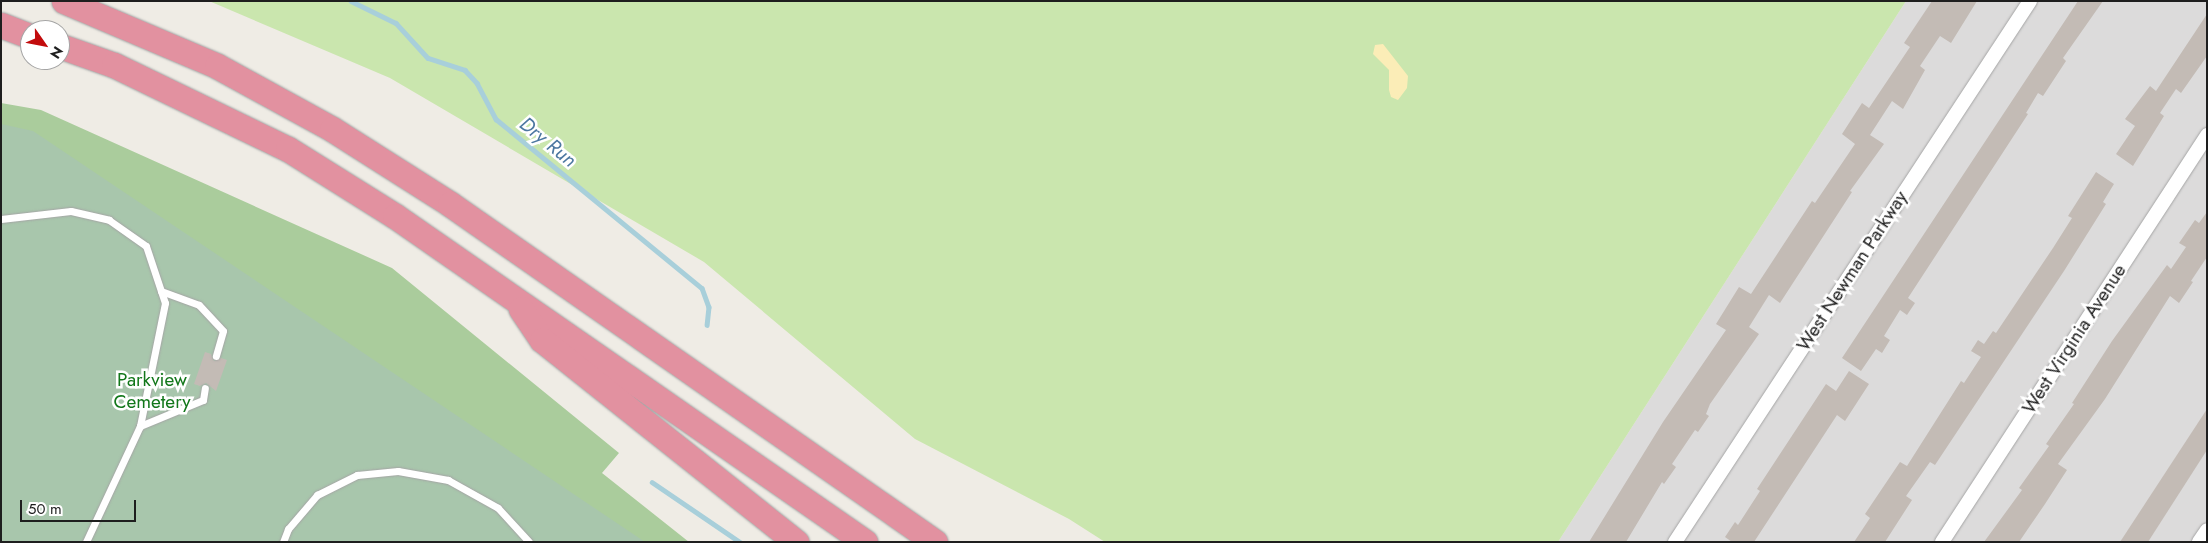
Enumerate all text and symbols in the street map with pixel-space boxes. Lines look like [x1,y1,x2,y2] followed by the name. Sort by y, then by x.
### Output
[20,20,70,70] north arrow
[45,43,68,63] text: N
[515,112,581,172] water label: Dry Run
[1792,187,1912,355] street label: West Newman Parkway
[2017,260,2131,418] street label: West Virginia Avenue
[113,369,191,413] park label: Parkview Cemetery
[22,490,139,522] scale bar
[28,498,62,520] text: 50 m

